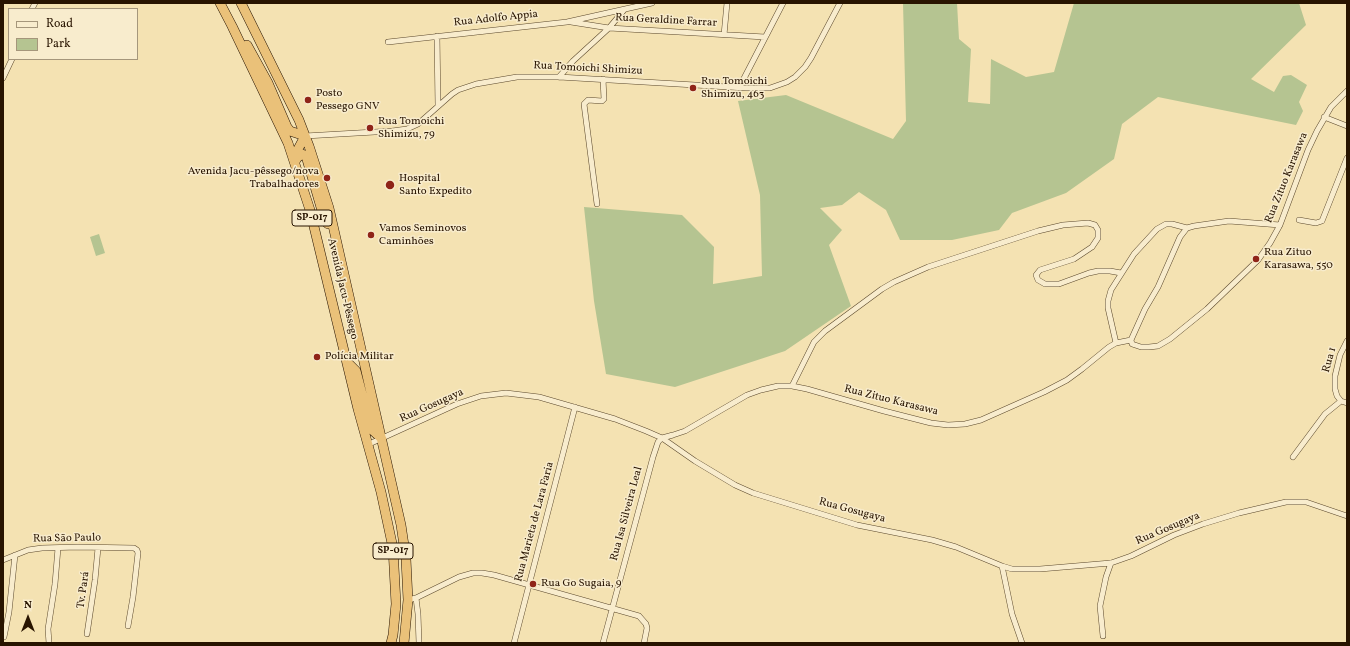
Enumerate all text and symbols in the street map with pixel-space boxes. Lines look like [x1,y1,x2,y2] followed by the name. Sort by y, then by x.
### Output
[8,8,138,60] legend
[453,8,539,30] street label: Rua Adolfo Appia
[615,12,717,30] street label: Rua Geraldine Farrar
[46,16,73,32] text: Road
[46,36,71,52] text: Park
[533,60,643,78] street label: Rua Tomoichi Shimizu
[701,75,767,101] place label: Rua Tomoichi Shimizu, 463
[688,83,698,93] marker: Rua Tomoichi Shimizu, 463
[316,87,379,113] place label: Posto Pessego GNV
[303,95,313,105] marker: Posto Pessego GNV
[378,115,444,141] place label: Rua Tomoichi Shimizu, 79
[365,123,375,133] marker: Rua Tomoichi Shimizu, 79
[1263,131,1311,225] street label: Rua Zituo Karasawa
[188,165,319,191] place label: Avenida Jacu-pêssego/nova Trabalhadores
[399,172,472,198] place label: Hospital Santo Expedito
[322,173,332,183] marker: Avenida Jacu-pêssego/nova Trabalhadores
[384,179,396,191] marker: Hospital Santo Expedito
[292,210,332,226] road number: SP-017
[379,222,466,248] place label: Vamos Seminovos Caminhões
[366,230,376,240] marker: Vamos Seminovos Caminhões
[324,237,360,341] street label: Avenida Jacu-Pêssego
[1264,246,1333,272] place label: Rua Zituo Karasawa, 550
[1251,254,1261,264] marker: Rua Zituo Karasawa, 550
[1320,346,1340,374] street label: Rua 1
[325,350,394,364] place label: Polícia Militar
[312,352,322,362] marker: Polícia Militar
[843,383,939,419] street label: Rua Zituo Karasawa
[398,386,466,426] street label: Rua Gosugaya
[513,460,557,584] street label: Rua Marieta de Lara Faria
[608,465,646,563] street label: Rua Isa Silveira Leal
[817,496,887,526] street label: Rua Gosugaya
[1134,510,1202,548] street label: Rua Gosugaya
[33,532,101,546] street label: Rua São Paulo
[373,543,413,559] road number: SP-017
[75,571,93,609] street label: Tv. Pará
[541,577,621,591] place label: Rua Go Sugaia, 9
[528,579,538,589] marker: Rua Go Sugaia, 9
[8,598,48,638] north arrow
[24,598,32,613] text: N

